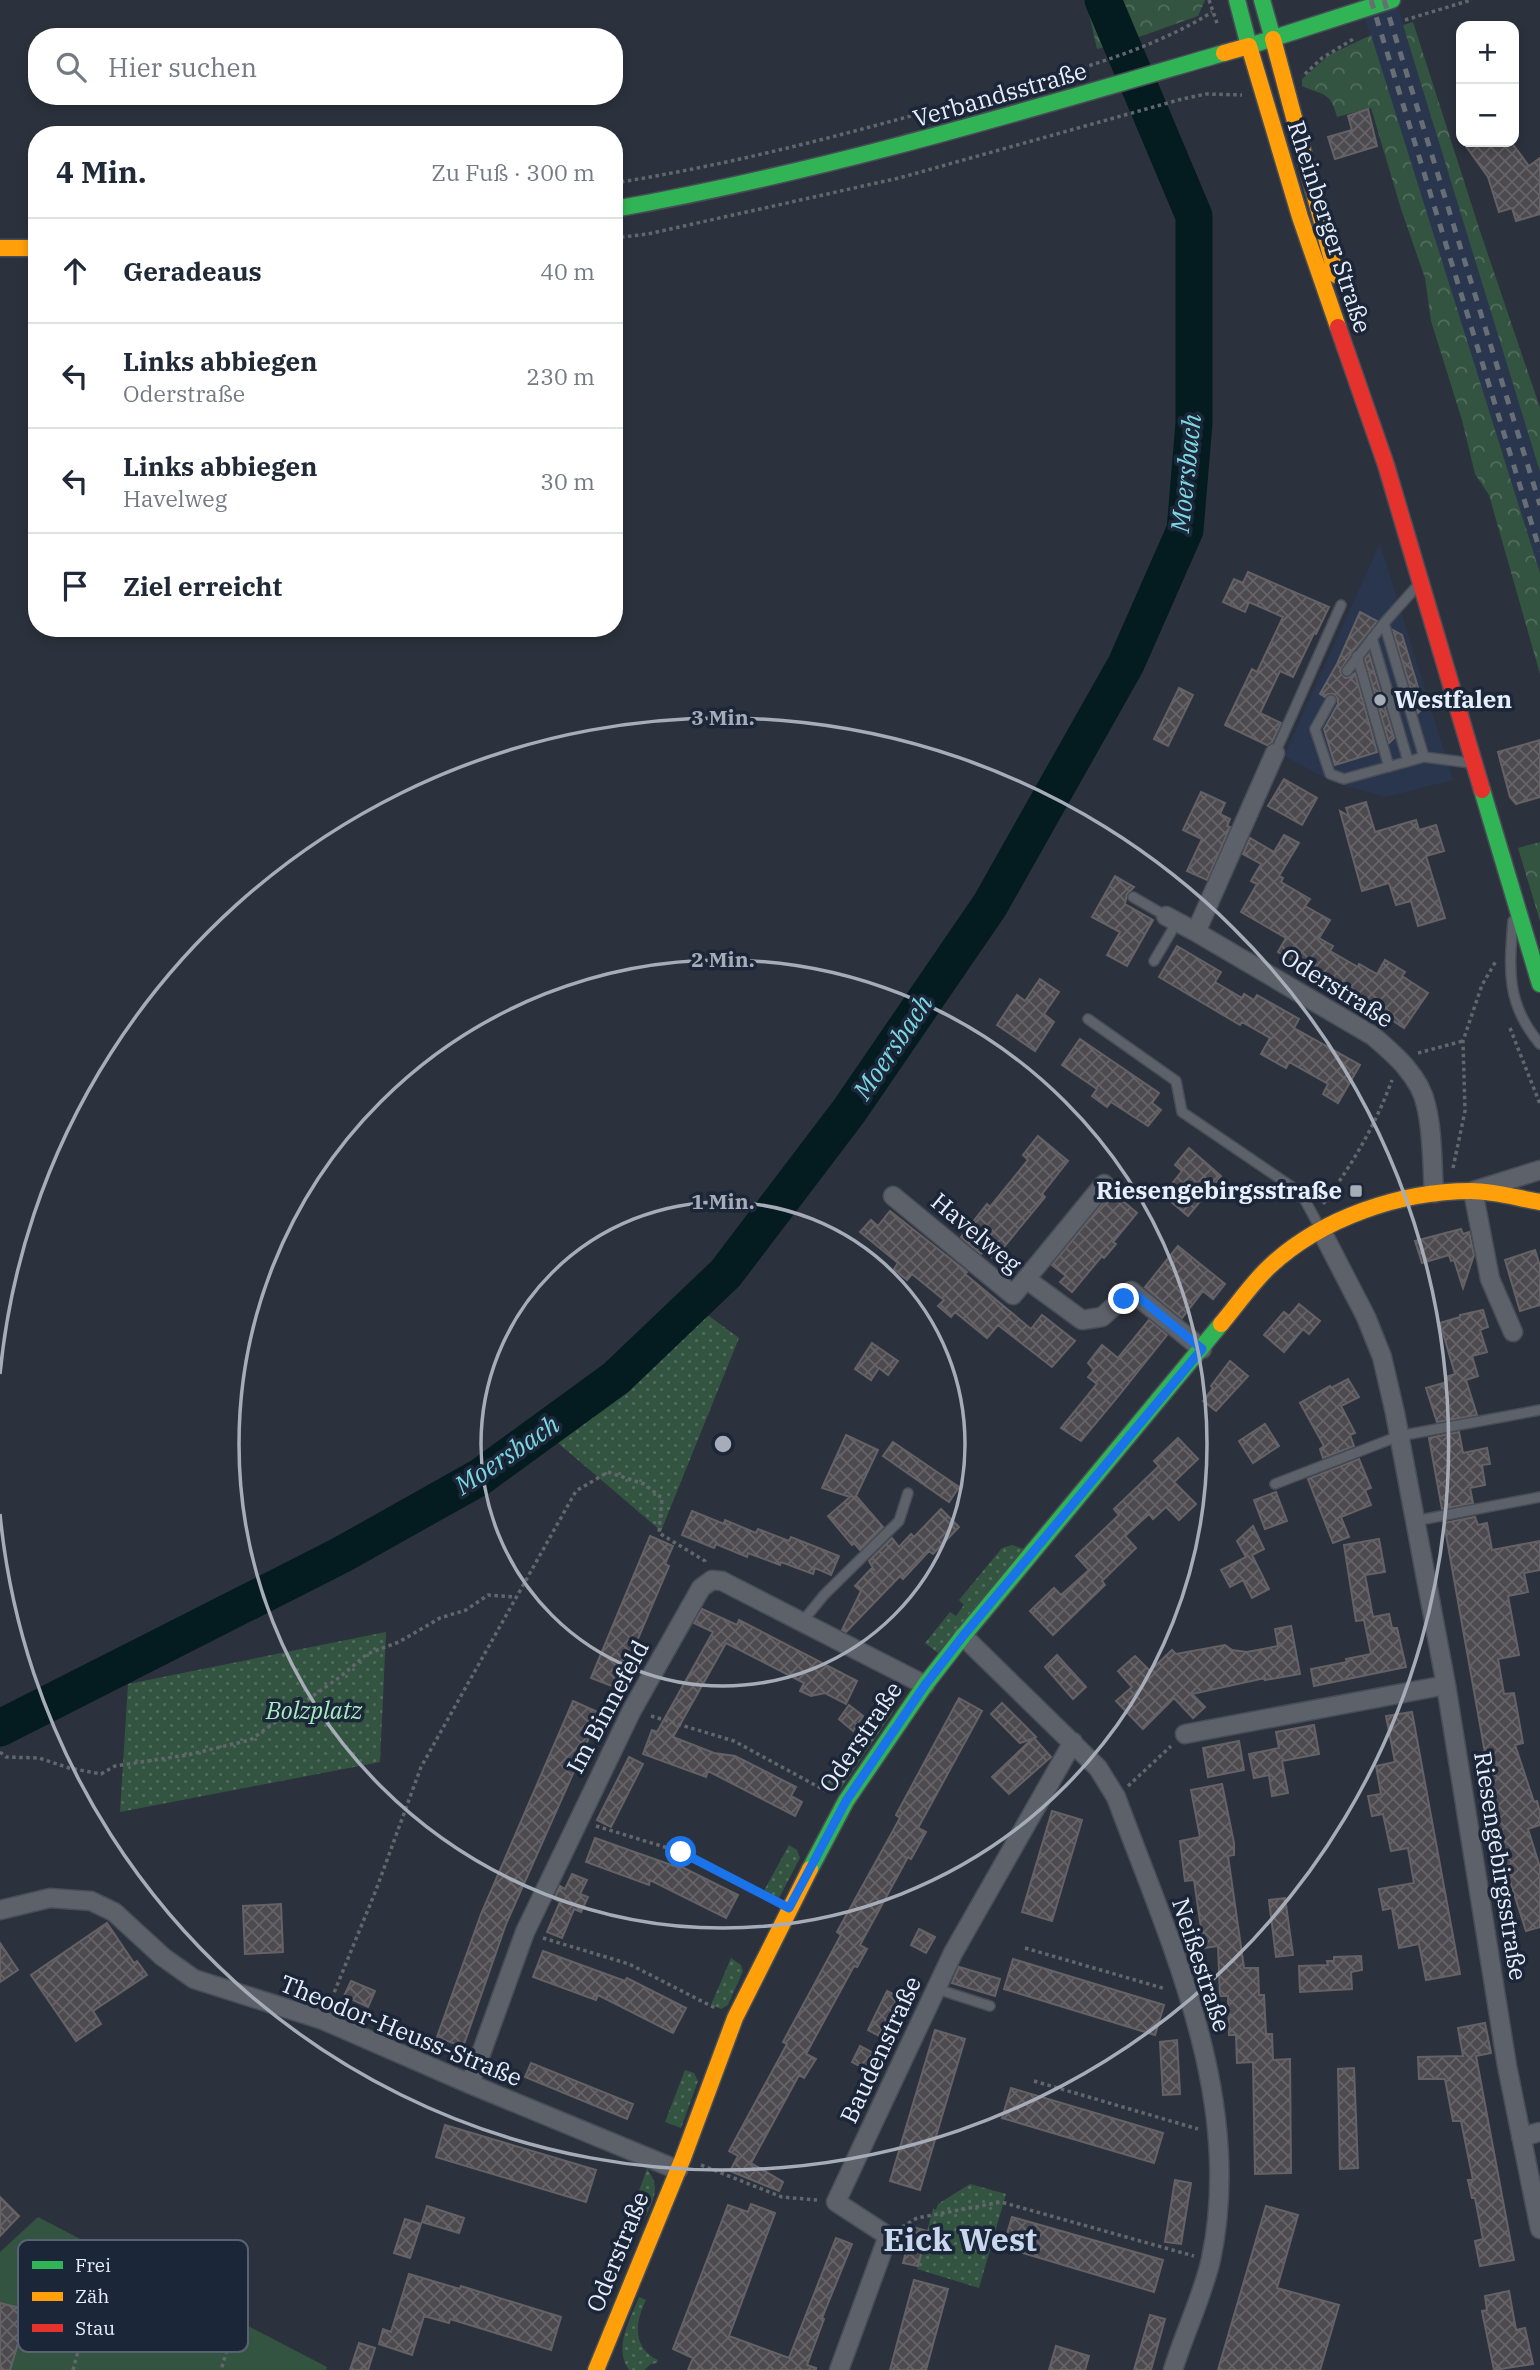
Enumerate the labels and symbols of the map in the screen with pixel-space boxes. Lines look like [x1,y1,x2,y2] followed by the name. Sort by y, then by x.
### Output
[909,54,1090,134] street label: Verbandsstraße
[1281,116,1379,337] street label: Rheinberger Straße
[1162,411,1208,535] water label: Moersbach
[1394,683,1512,715] place label: Westfalen
[1372,692,1388,708] marker: Westfalen
[691,703,755,731] text: 3 Min.
[1275,940,1400,1034] street label: Oderstraße
[691,945,755,973] text: 2 Min.
[844,987,940,1106] water label: Moersbach
[1096,1174,1342,1206] place label: Riesengebirgsstraße
[1348,1183,1364,1199] marker: Riesengebirgsstraße
[925,1185,1029,1279] street label: Havelweg
[691,1187,755,1215] text: 1 Min.
[1108,1283,1139,1314] route end
[447,1406,566,1502] water label: Moersbach
[711,1432,735,1456] centre of rings
[559,1634,656,1779] street label: Im Binnefeld
[811,1675,909,1798] street label: Oderstraße
[265,1694,363,1726] park label: Bolzplatz
[1467,1749,1535,1983] street label: Riesengebirgsstraße
[665,1836,696,1867] route start
[1165,1893,1239,2036] street label: Neißestraße
[276,1967,527,2093] street label: Theodor-Heuss-Straße
[832,1971,928,2128] street label: Baudenstraße
[578,2187,656,2317] street label: Oderstraße
[883,2218,1037,2260] district label: Eick West
[18,2240,248,2352] legend
[75,2253,111,2277] text: Frei
[75,2284,109,2308] text: Zäh
[75,2316,115,2340] text: Stau

